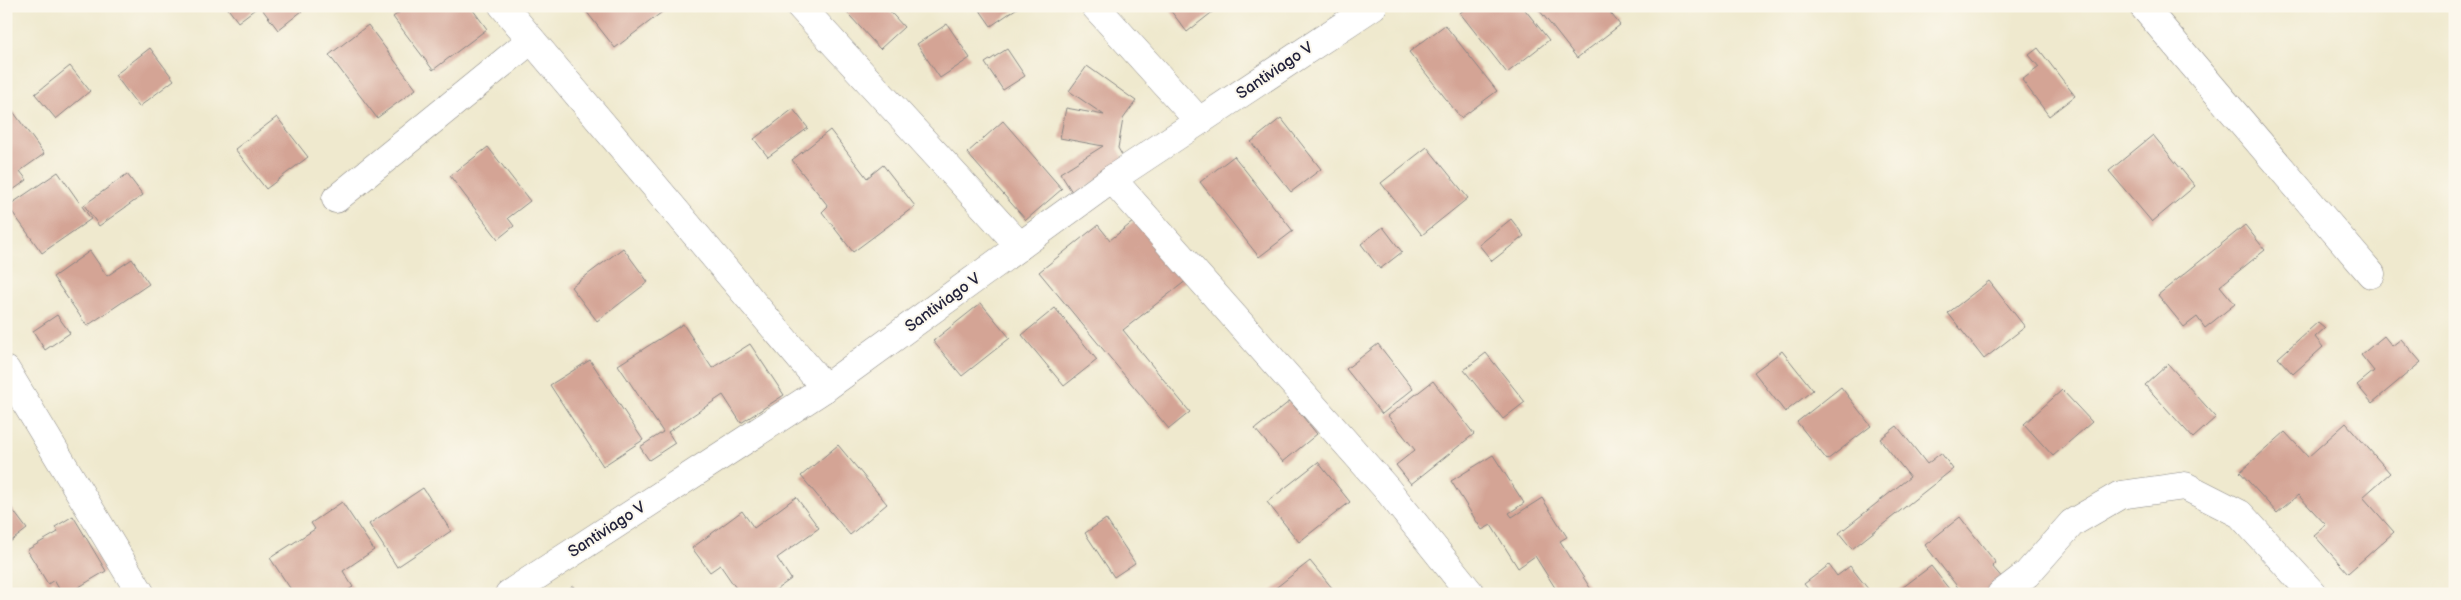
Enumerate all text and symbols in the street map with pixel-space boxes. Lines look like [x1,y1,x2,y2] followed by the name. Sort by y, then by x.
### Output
[1233,38,1317,104] street label: Santiviago V
[902,269,984,337] street label: Santiviago V
[565,498,649,562] street label: Santiviago V

